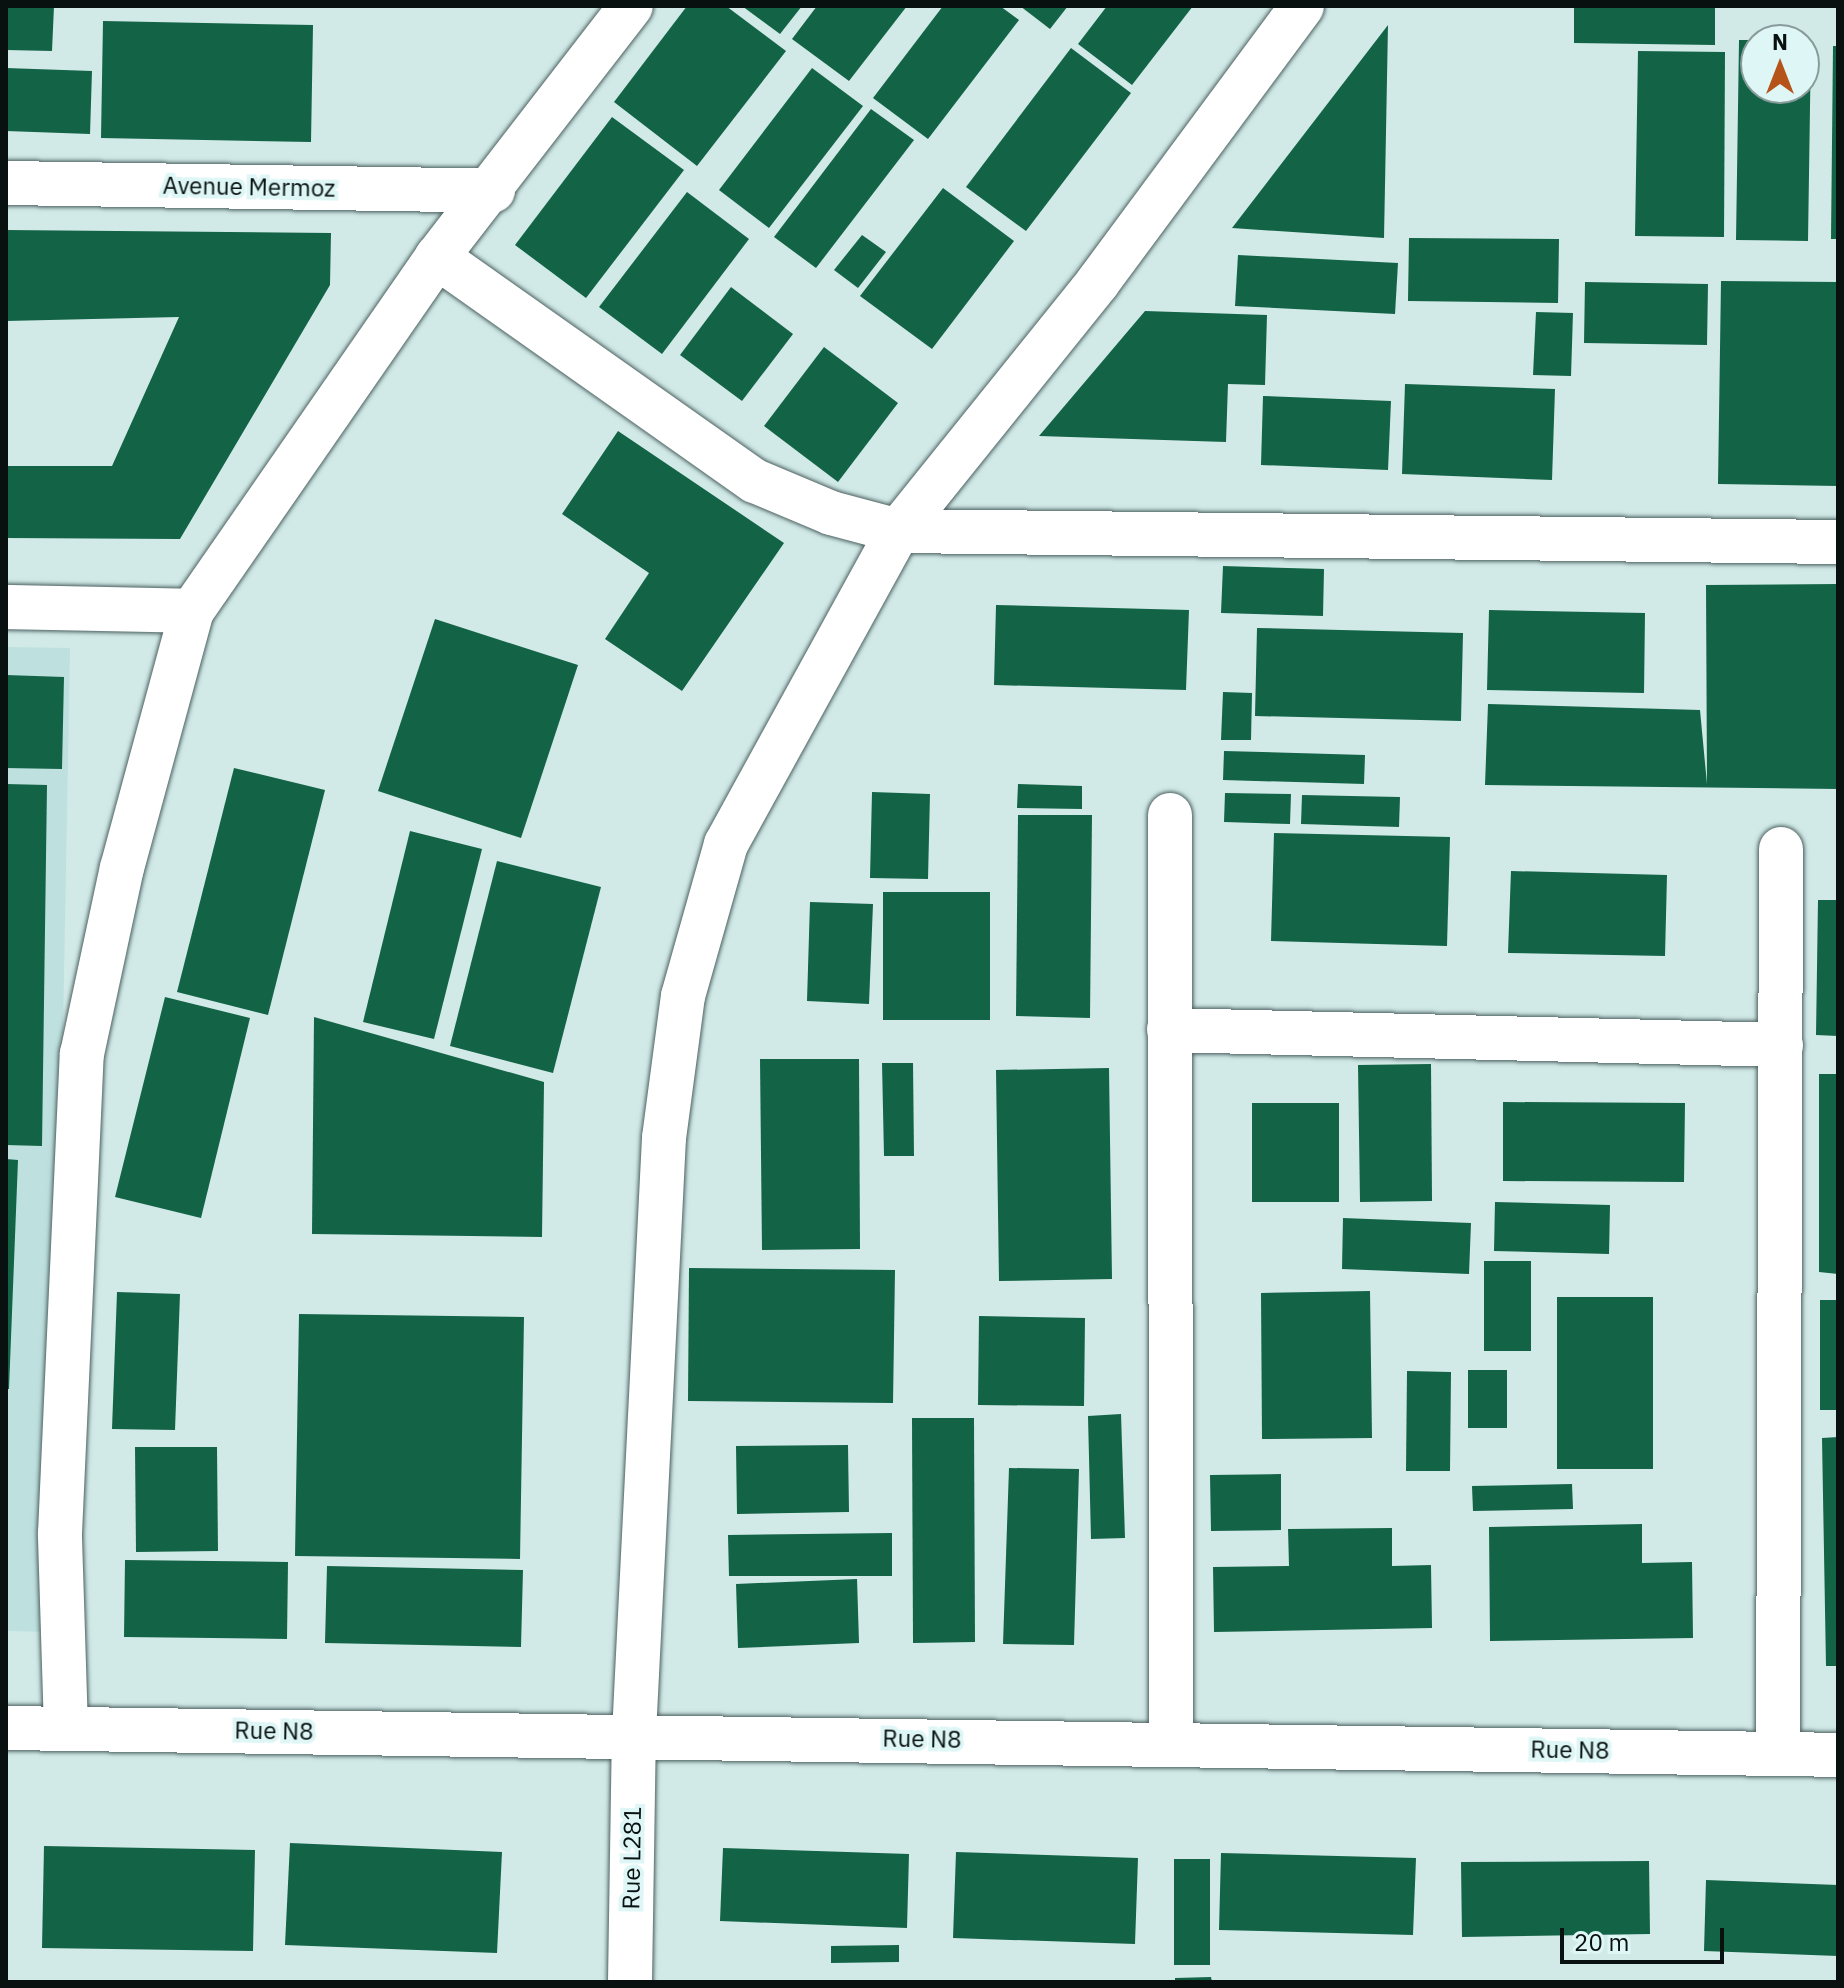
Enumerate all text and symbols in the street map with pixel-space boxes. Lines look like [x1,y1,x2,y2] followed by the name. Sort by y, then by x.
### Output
[1740,24,1820,104] north arrow
[1772,27,1788,56] text: N
[162,171,336,203] street label: Avenue Mermoz
[234,1716,314,1746] street label: Rue N8
[882,1724,962,1754] street label: Rue N8
[1530,1735,1610,1765] street label: Rue N8
[617,1806,647,1910] street label: Rue L281
[1564,1912,1728,1962] scale bar
[1574,1926,1629,1958] text: 20 m

